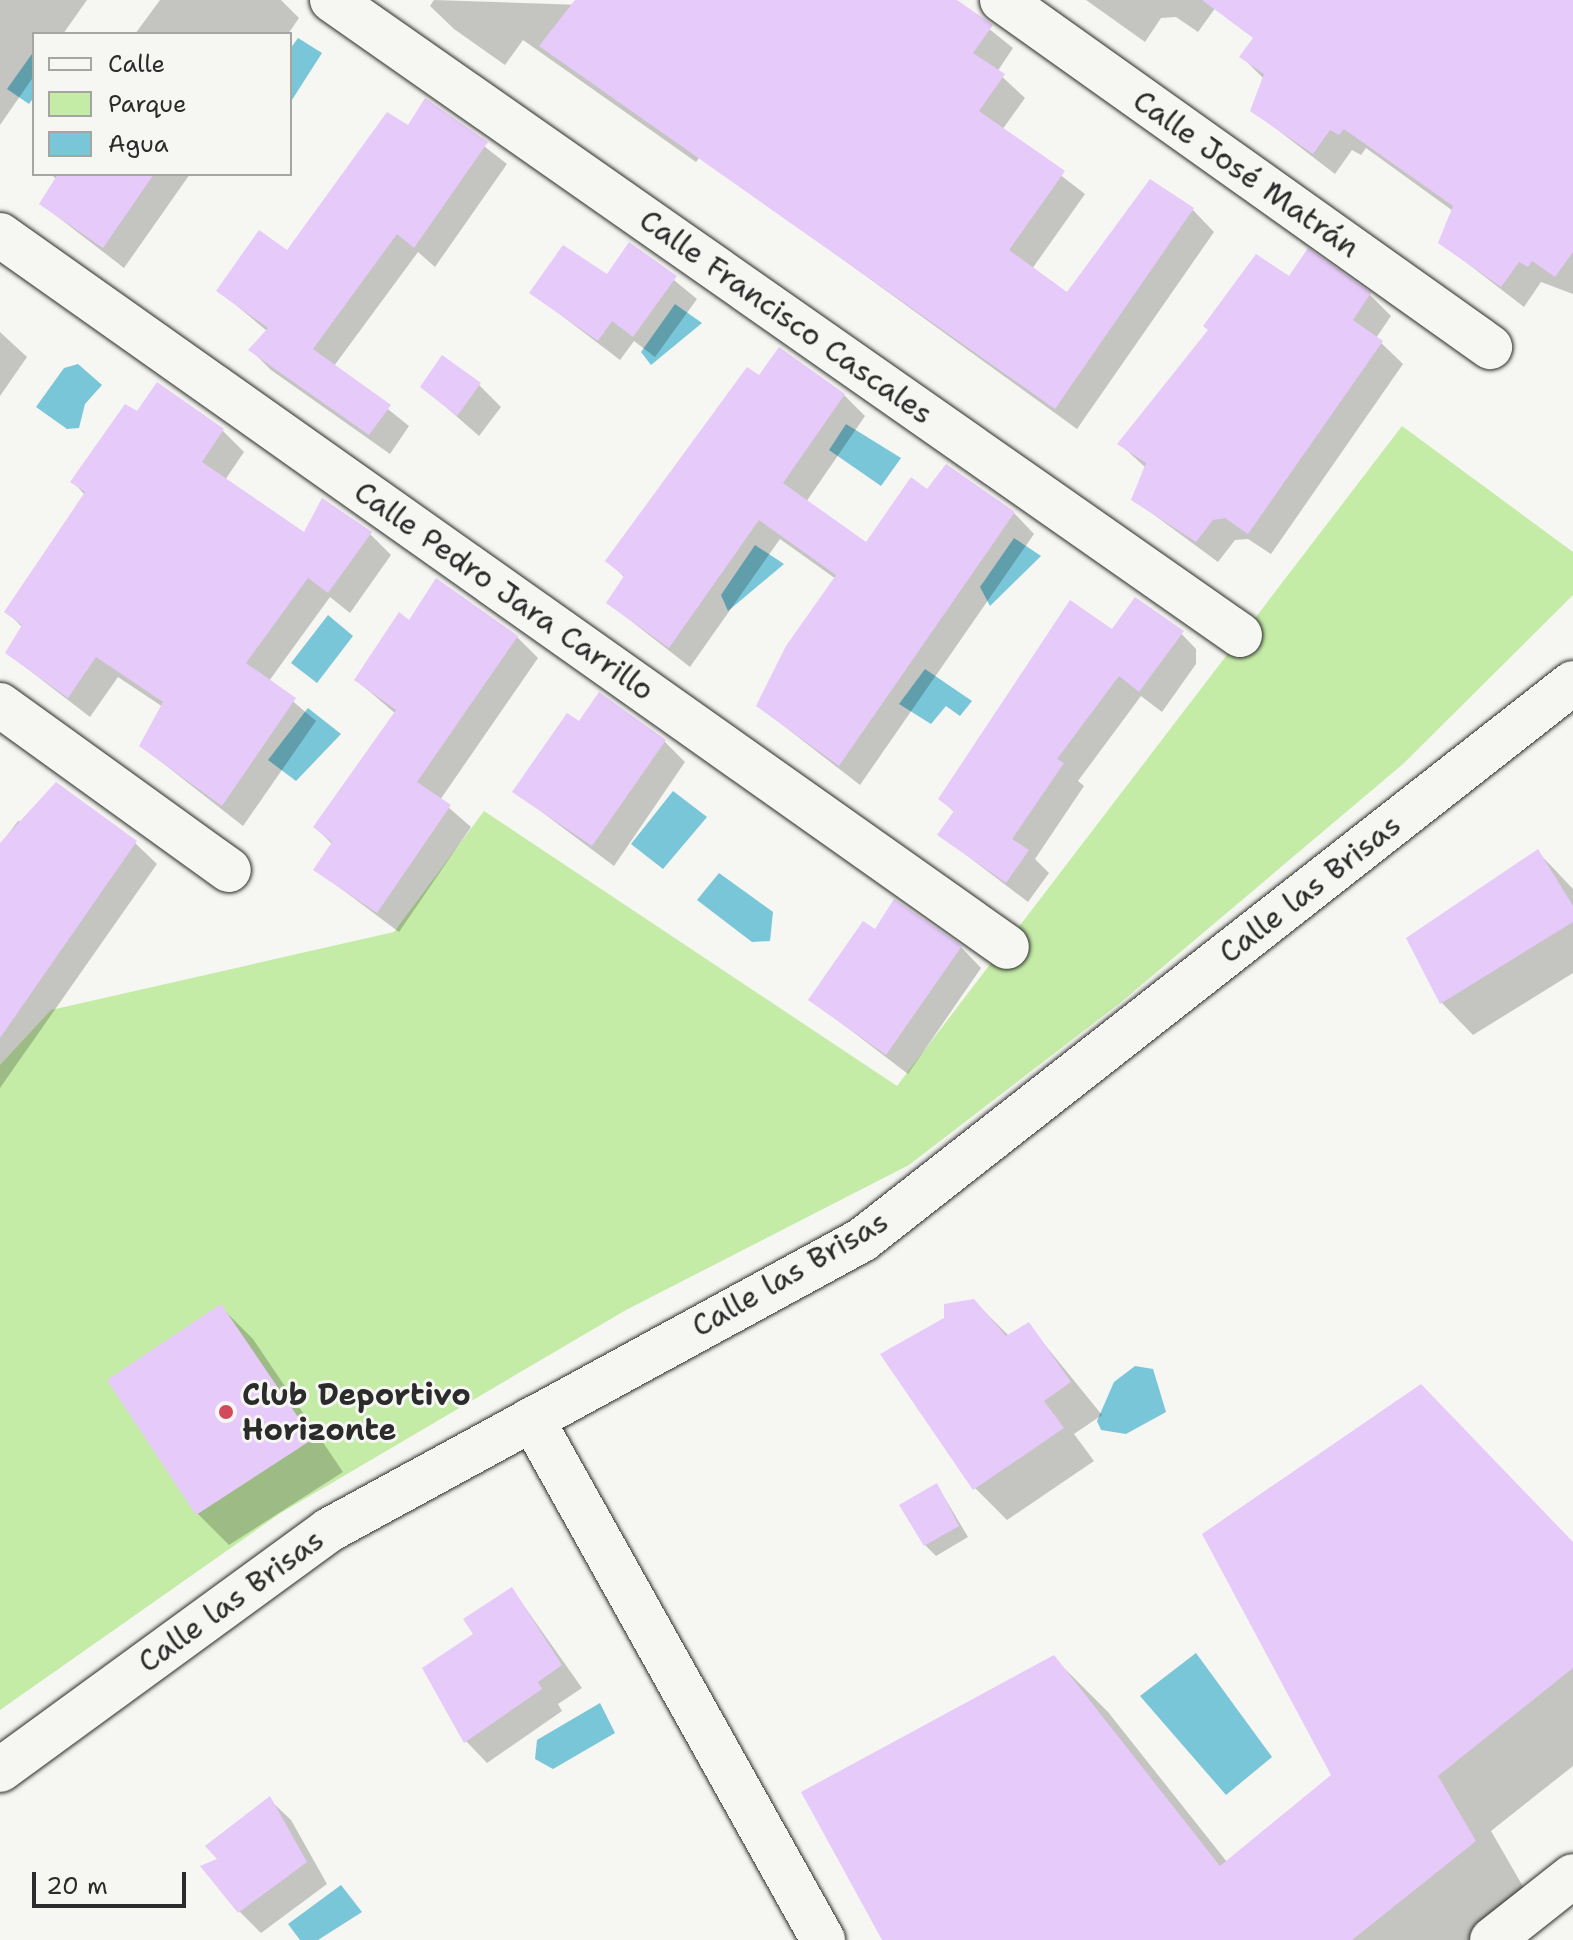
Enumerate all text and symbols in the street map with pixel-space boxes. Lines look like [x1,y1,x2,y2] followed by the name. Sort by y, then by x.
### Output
[32,32,292,176] legend
[108,48,165,80] text: Calle
[1126,83,1366,265] street label: Calle José Matrán
[108,88,187,120] text: Parque
[108,128,169,160] text: Agua
[632,202,940,432] street label: Calle Francisco Cascales
[347,474,661,708] street label: Calle Pedro Jara Carrillo
[1212,807,1408,971] street label: Calle las Brisas
[685,1203,895,1345] street label: Calle las Brisas
[242,1377,471,1448] place label: Club Deportivo Horizonte
[217,1403,235,1421] marker: Club Deportivo Horizonte
[131,1522,331,1680] street label: Calle las Brisas
[36,1856,190,1906] scale bar
[46,1870,108,1902] text: 20 m

